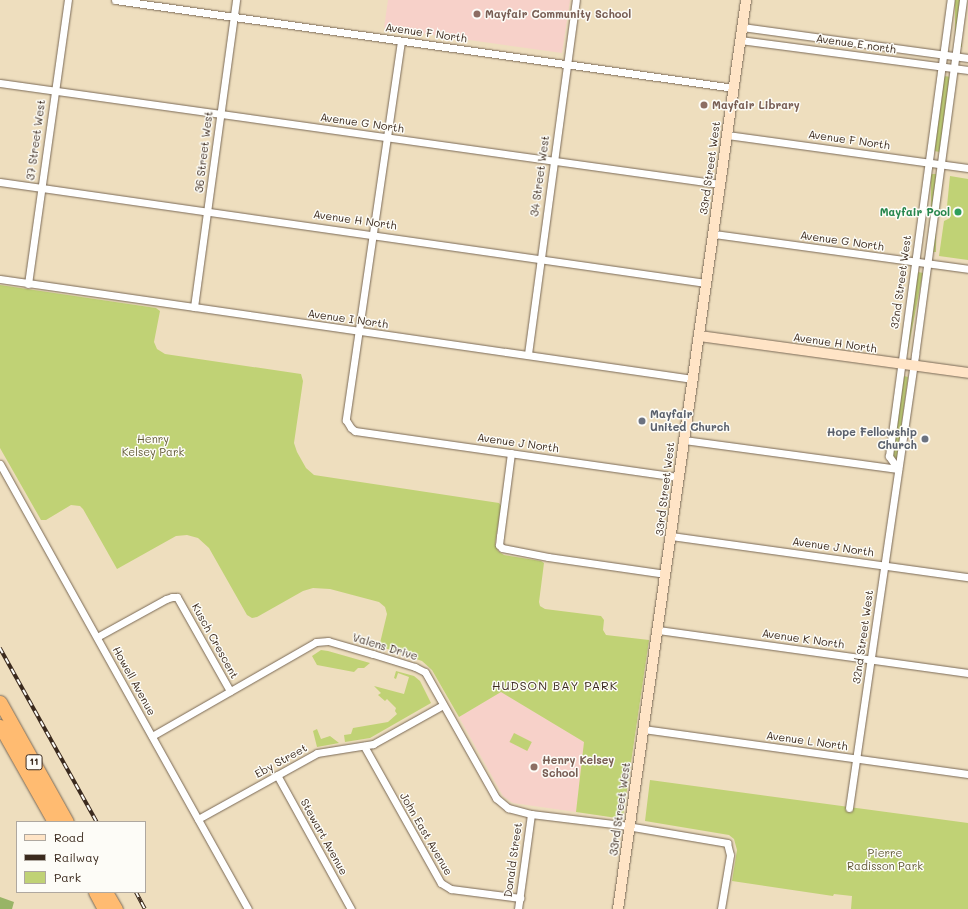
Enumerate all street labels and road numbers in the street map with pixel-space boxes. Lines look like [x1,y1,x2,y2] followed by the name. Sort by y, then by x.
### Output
[384,21,468,45] street label: Avenue F North
[815,32,897,56] street label: Avenue E north
[24,99,48,181] street label: 37 Street West
[192,111,216,193] street label: 36 Street West
[319,111,405,135] street label: Avenue G North
[697,120,723,216] street label: 33rd Street West
[807,128,891,152] street label: Avenue F North
[528,135,552,217] street label: 34 Street West
[312,208,398,232] street label: Avenue H North
[799,229,885,253] street label: Avenue G North
[888,234,914,330] street label: 32nd Street West
[307,307,389,331] street label: Avenue I North
[792,331,878,355] street label: Avenue H North
[476,431,560,455] street label: Avenue J North
[653,441,677,537] street label: 33rd Street West
[791,535,875,559] street label: Avenue J North
[850,589,876,685] street label: 32nd Street West
[189,601,241,681] street label: Kusch Crescent
[761,627,845,651] street label: Avenue K North
[351,631,419,663] street label: Valens Drive
[110,644,158,718] street label: Howell Avenue
[765,729,849,753] street label: Avenue L North
[253,741,309,781] street label: Eby Street
[25,754,43,770] road number: 11
[607,761,633,857] street label: 33rd Street West
[397,790,455,878] street label: John East Avenue
[298,797,350,877] street label: Stewart Avenue
[501,822,525,898] street label: Donald Street

